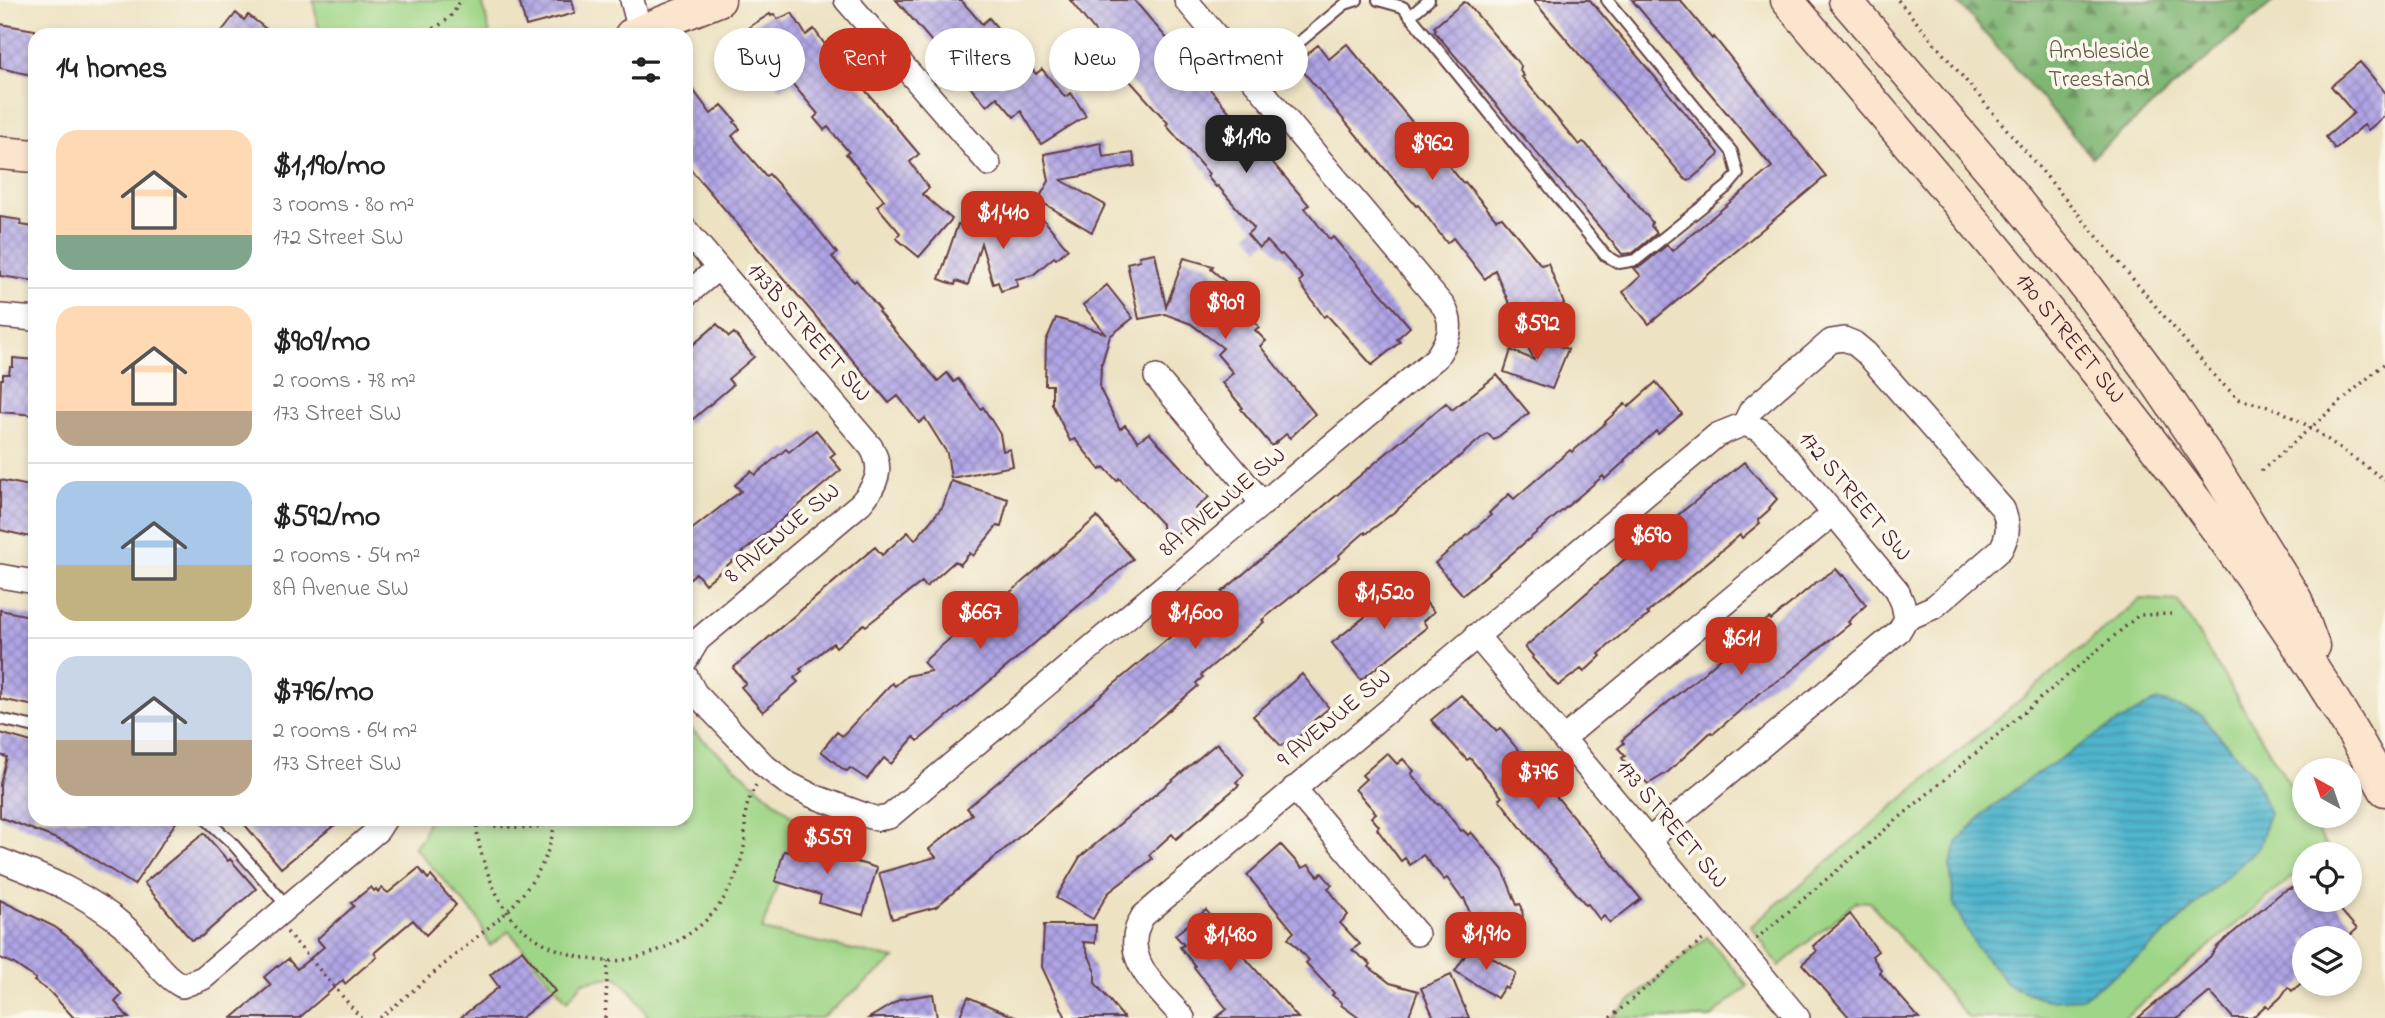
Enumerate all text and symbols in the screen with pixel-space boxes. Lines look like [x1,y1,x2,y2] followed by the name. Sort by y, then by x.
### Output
[714,28,805,91] chip: Buy
[819,28,911,91] chip: Rent
[925,28,1035,91] chip: Filters
[1049,28,1140,91] chip: New
[1154,28,1308,91] chip: Apartment
[2048,35,2150,98] park label: Ambleside Treestand
[56,48,167,92] text: 14 homes
[627,51,665,89] icon: filters
[1189,116,1303,175] pin: $1,190
[1221,121,1271,154] text: $1,190
[1391,122,1473,182] pin: $962
[1411,128,1453,161] text: $962
[273,145,386,189] text: $1,190/mo
[112,158,196,242] icon: home
[273,189,414,222] text: 3 rooms · 80 m²
[946,191,1060,251] pin: $1,410
[977,197,1029,230] text: $1,410
[273,222,403,255] text: 172 Street SW
[737,256,879,410] street label: 173B STREET SW
[2006,266,2133,411] street label: 170 STREET SW
[1184,282,1266,341] pin: $909
[1206,287,1244,320] text: $909
[1496,302,1578,362] pin: $592
[1514,308,1560,341] text: $592
[273,321,370,365] text: $909/mo
[112,334,196,418] icon: home
[273,365,416,398] text: 2 rooms · 78 m²
[273,398,401,431] text: 173 Street SW
[1789,424,1919,570] street label: 172 STREET SW
[1152,439,1294,567] street label: 8A AVENUE SW
[718,475,848,593] street label: 8 AVENUE SW
[273,496,380,540] text: $592/mo
[112,509,196,593] icon: home
[1610,514,1692,574] pin: $690
[1631,520,1671,553] text: $690
[273,540,420,573] text: 2 rooms · 54 m²
[1327,572,1441,631] pin: $1,520
[273,573,409,606] text: 8A Avenue SW
[1354,577,1414,610] text: $1,520
[939,592,1021,651] pin: $667
[1138,592,1252,651] pin: $1,600
[958,597,1002,630] text: $667
[1167,597,1223,630] text: $1,600
[1700,618,1782,677] pin: $611
[1722,623,1760,656] text: $611
[1270,661,1400,777] street label: 9 AVENUE SW
[273,671,374,715] text: $796/mo
[112,684,196,768] icon: home
[273,715,417,748] text: 2 rooms · 64 m²
[273,748,401,781] text: 173 Street SW
[1497,752,1579,811] pin: $796
[1607,753,1735,897] street label: 173 STREET SW
[1518,757,1558,790] text: $796
[2292,758,2362,828] north arrow
[2292,758,2362,996] map controls
[786,816,868,876] pin: $559
[803,822,851,855] text: $559
[2292,842,2362,912] button: locate
[1429,912,1543,972] pin: $1,910
[1173,914,1287,973] pin: $1,480
[1461,918,1511,951] text: $1,910
[1203,919,1257,952] text: $1,480
[2292,926,2362,996] button: layers

